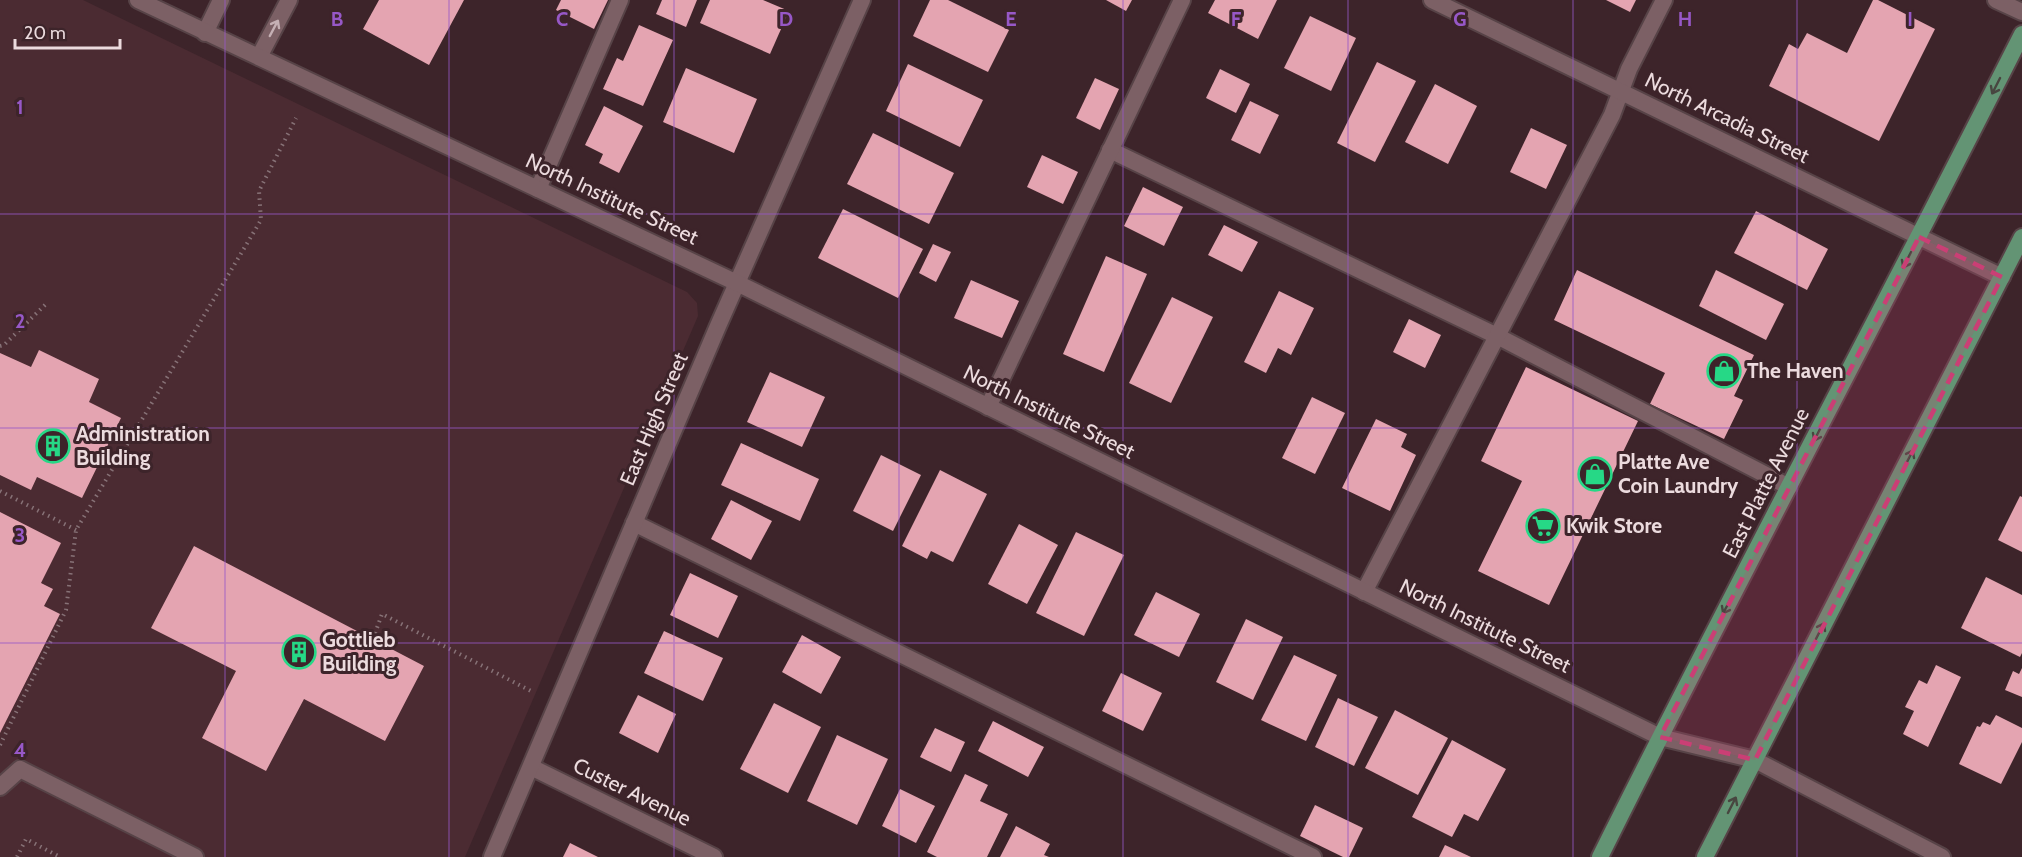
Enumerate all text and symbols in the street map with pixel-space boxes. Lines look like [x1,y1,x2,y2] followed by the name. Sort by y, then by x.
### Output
[331,7,343,31] text: B
[556,7,568,31] text: C
[779,7,793,31] text: D
[1005,7,1017,31] text: E
[1231,7,1242,31] text: F
[1453,7,1467,31] text: G
[1678,7,1692,31] text: H
[1907,7,1913,31] text: I
[15,12,120,50] scale bar
[269,20,280,38] one-way arrow
[24,22,66,44] text: 20 m
[1641,67,1813,168] street label: North Arcadia Street
[1989,76,2001,94] one-way arrow
[16,95,24,119] text: 1
[522,148,702,249] street label: North Institute Street
[1901,250,1912,268] one-way arrow
[15,309,25,333] text: 2
[614,349,693,489] street label: East High Street
[1706,353,1742,389] shop icon: The Haven
[1747,358,1843,383] place label: The Haven
[959,359,1139,464] street label: North Institute Street
[1717,403,1814,562] street label: East Platte Avenue
[76,421,210,470] place label: Administration Building
[1811,423,1823,441] one-way arrow
[35,428,71,464] building icon: Administration Building
[1618,449,1739,498] place label: Platte Ave Coin Laundry
[1904,449,1915,467] one-way arrow
[1577,456,1613,492] shop icon: Platte Ave Coin Laundry
[1525,508,1561,544] supermarket icon: Kwik Store
[1566,513,1662,538] place label: Kwik Store
[15,523,25,547] text: 3
[1395,573,1575,678] street label: North Institute Street
[1721,596,1732,614] one-way arrow
[1814,623,1826,640] one-way arrow
[322,627,397,676] place label: Gottlieb Building
[281,634,317,670] building icon: Gottlieb Building
[14,738,26,762] text: 4
[569,752,695,831] street label: Custer Avenue
[1726,797,1738,814] one-way arrow

